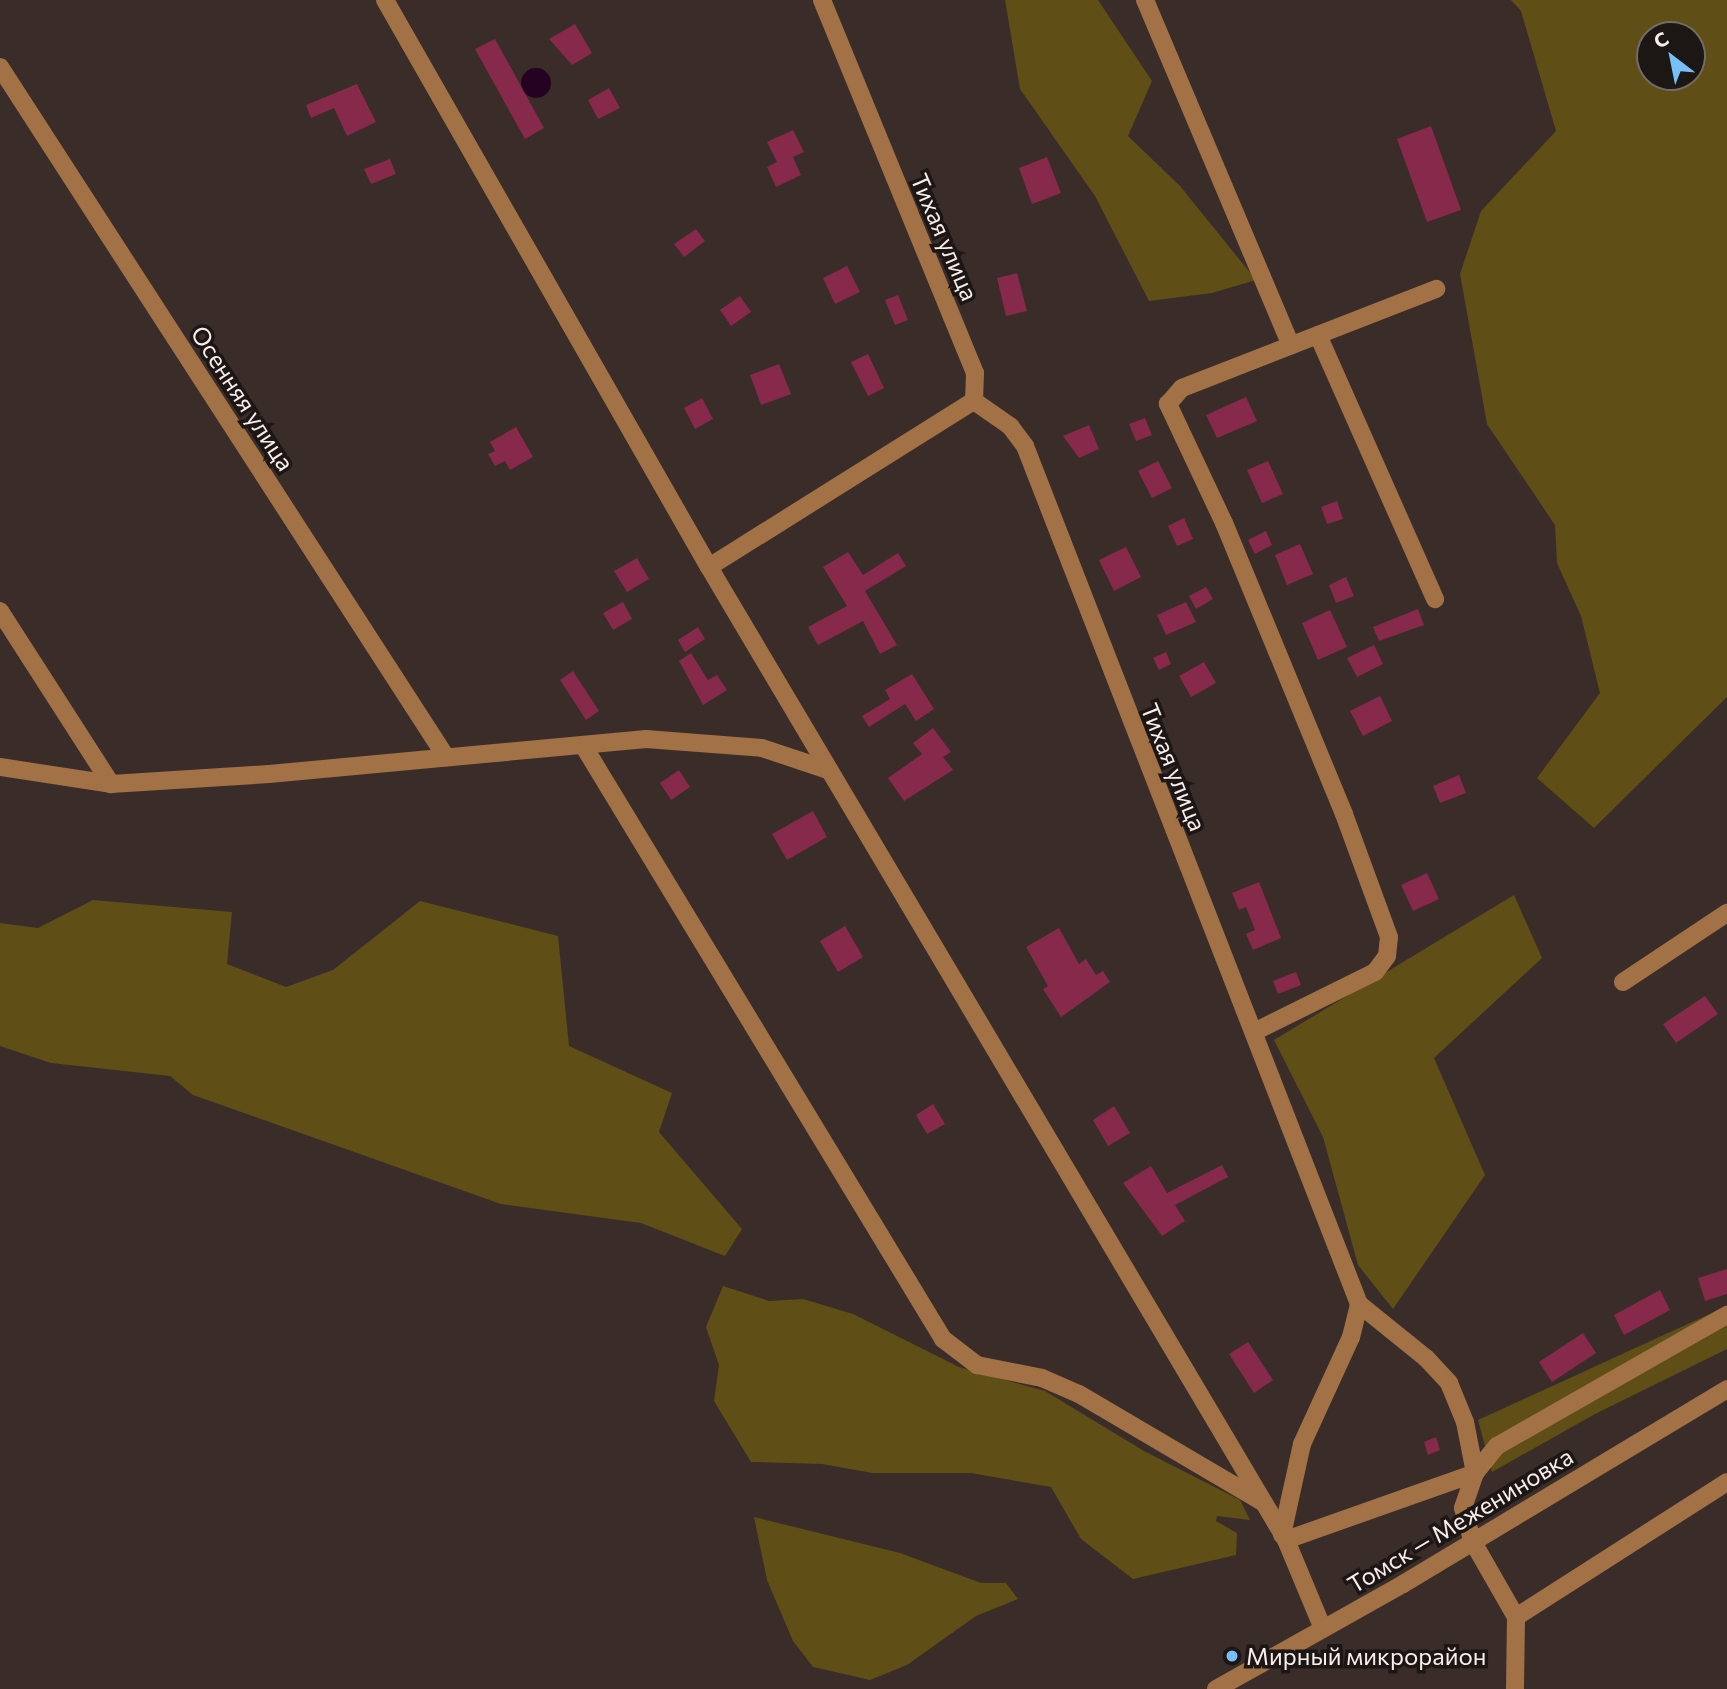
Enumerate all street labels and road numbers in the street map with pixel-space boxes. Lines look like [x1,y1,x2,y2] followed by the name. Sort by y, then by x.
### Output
[905,169,985,305] street label: Тихая улица
[185,320,301,476] street label: Осенняя улица
[1135,699,1213,835] street label: Тихая улица
[1342,1441,1578,1599] street label: Томск — Межениновка

